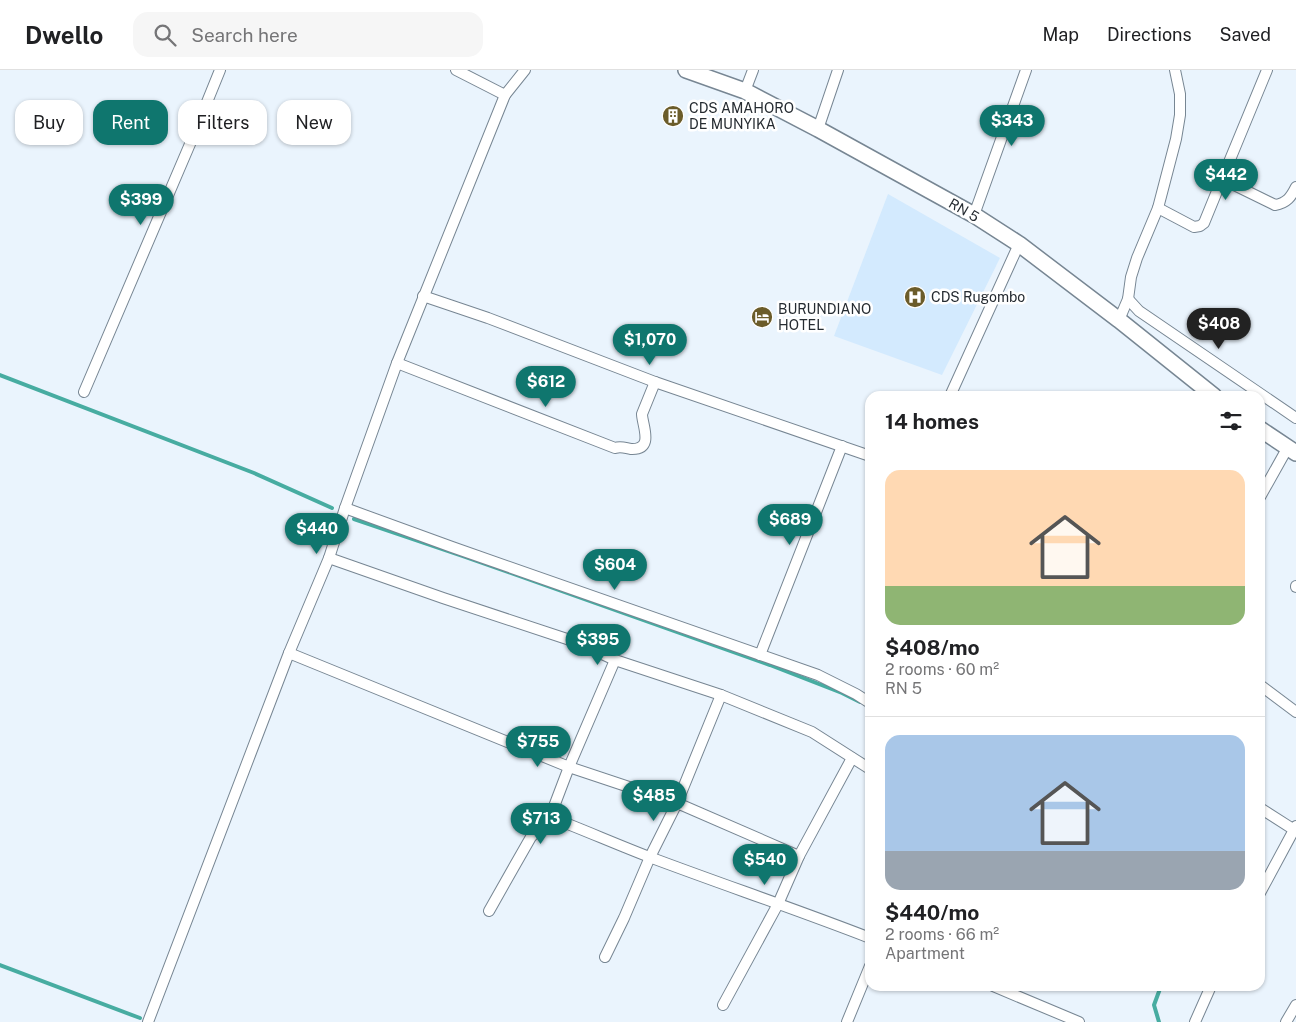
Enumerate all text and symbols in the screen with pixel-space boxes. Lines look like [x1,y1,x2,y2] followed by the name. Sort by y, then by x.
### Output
[133,12,483,57] search box
[25,21,103,49] text: Dwello
[151,21,179,49] icon: search
[191,24,298,46] text: Search here
[1042,24,1079,45] text: Map
[1107,24,1192,45] text: Directions
[1220,24,1271,45] text: Saved
[15,100,83,145] chip: Buy
[93,100,168,145] chip: Rent
[178,100,267,145] chip: Filters
[277,100,351,145] chip: New
[689,100,794,132] place label: CDS AMAHORO DE MUNYIKA
[661,104,685,128] building icon: CDS AMAHORO DE MUNYIKA
[982,104,1042,147] pin: $343
[991,111,1033,130] text: $343
[1196,158,1256,201] pin: $442
[1205,165,1247,184] text: $442
[111,184,171,226] pin: $399
[120,190,162,209] text: $399
[946,195,982,225] street label: RN 5
[903,285,927,309] hospital icon: CDS Rugombo
[931,289,1025,305] place label: CDS Rugombo
[778,301,871,333] place label: BURUNDIANO HOTEL
[750,305,774,329] hotel icon: BURUNDIANO HOTEL
[1189,308,1249,350] pin: $408
[1198,314,1240,333] text: $408
[609,324,691,366] pin: $1,070
[624,330,676,349] text: $1,070
[516,366,576,408] pin: $612
[527,372,565,391] text: $612
[1217,407,1245,435] icon: filters
[885,409,979,434] text: 14 homes
[1020,502,1110,592] icon: home
[760,504,820,546] pin: $689
[769,510,811,529] text: $689
[287,512,347,555] pin: $440
[296,519,338,538] text: $440
[585,548,645,591] pin: $604
[594,555,636,574] text: $604
[568,624,628,666] pin: $395
[577,630,619,649] text: $395
[885,635,980,660] text: $408/mo
[885,660,999,679] text: 2 rooms · 60 m²
[885,679,922,698] text: RN 5
[508,726,568,768] pin: $755
[517,732,559,751] text: $755
[1020,768,1110,858] icon: home
[624,780,684,822] pin: $485
[633,786,675,805] text: $485
[511,802,571,845] pin: $713
[522,809,560,828] text: $713
[735,844,795,886] pin: $540
[744,850,786,869] text: $540
[885,900,979,925] text: $440/mo
[885,925,999,944] text: 2 rooms · 66 m²
[885,944,965,963] text: Apartment

